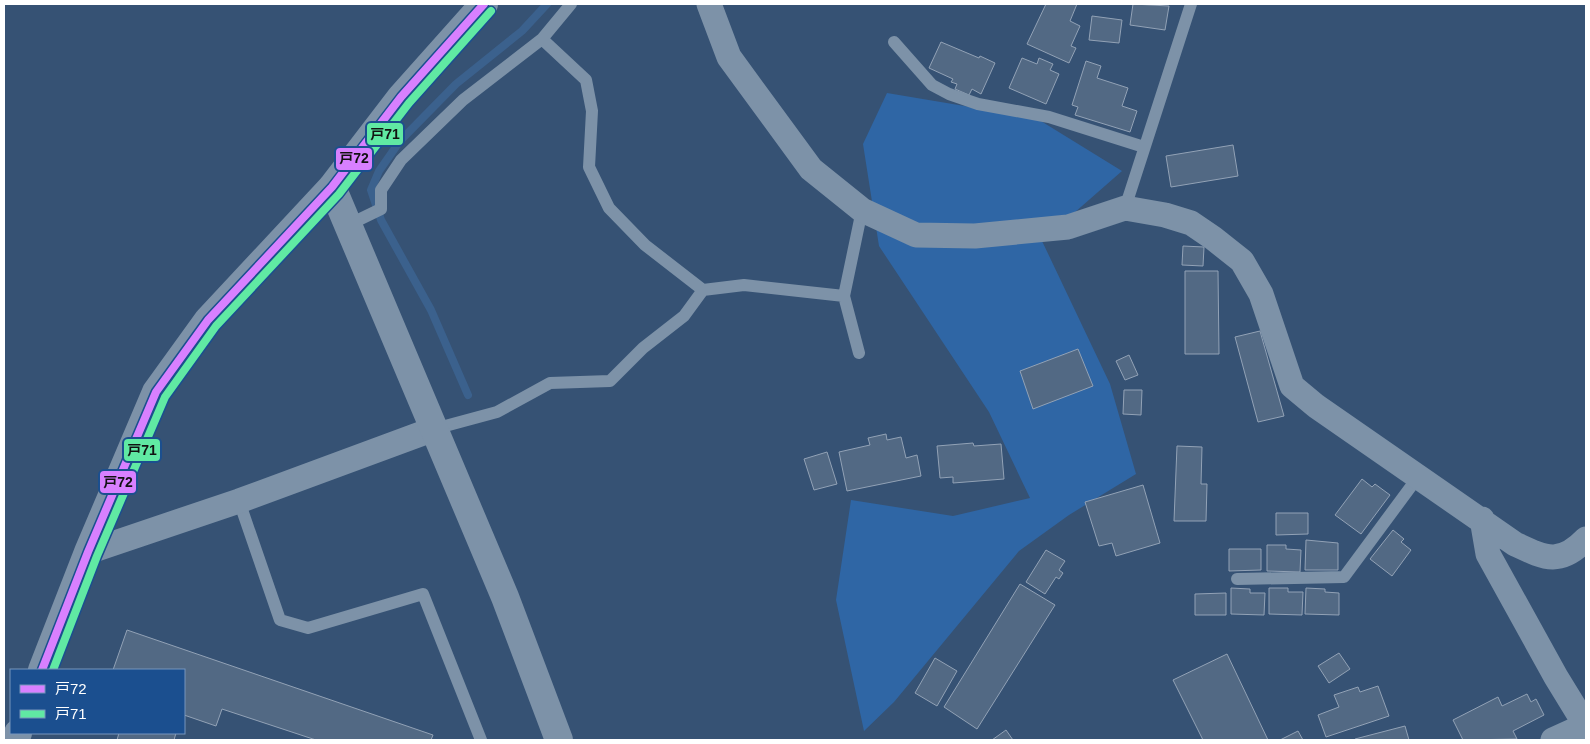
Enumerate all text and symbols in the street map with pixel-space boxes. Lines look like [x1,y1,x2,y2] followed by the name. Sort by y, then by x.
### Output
[366,122,404,146] line badge: 戸71
[370,126,400,142] text: 戸71
[335,147,373,171] line badge: 戸72
[339,150,369,166] text: 戸72
[123,438,161,462] line badge: 戸71
[127,442,157,458] text: 戸71
[99,470,137,494] line badge: 戸72
[103,474,133,490] text: 戸72
[10,669,185,734] legend
[55,680,87,697] text: 戸72
[55,705,87,722] text: 戸71

